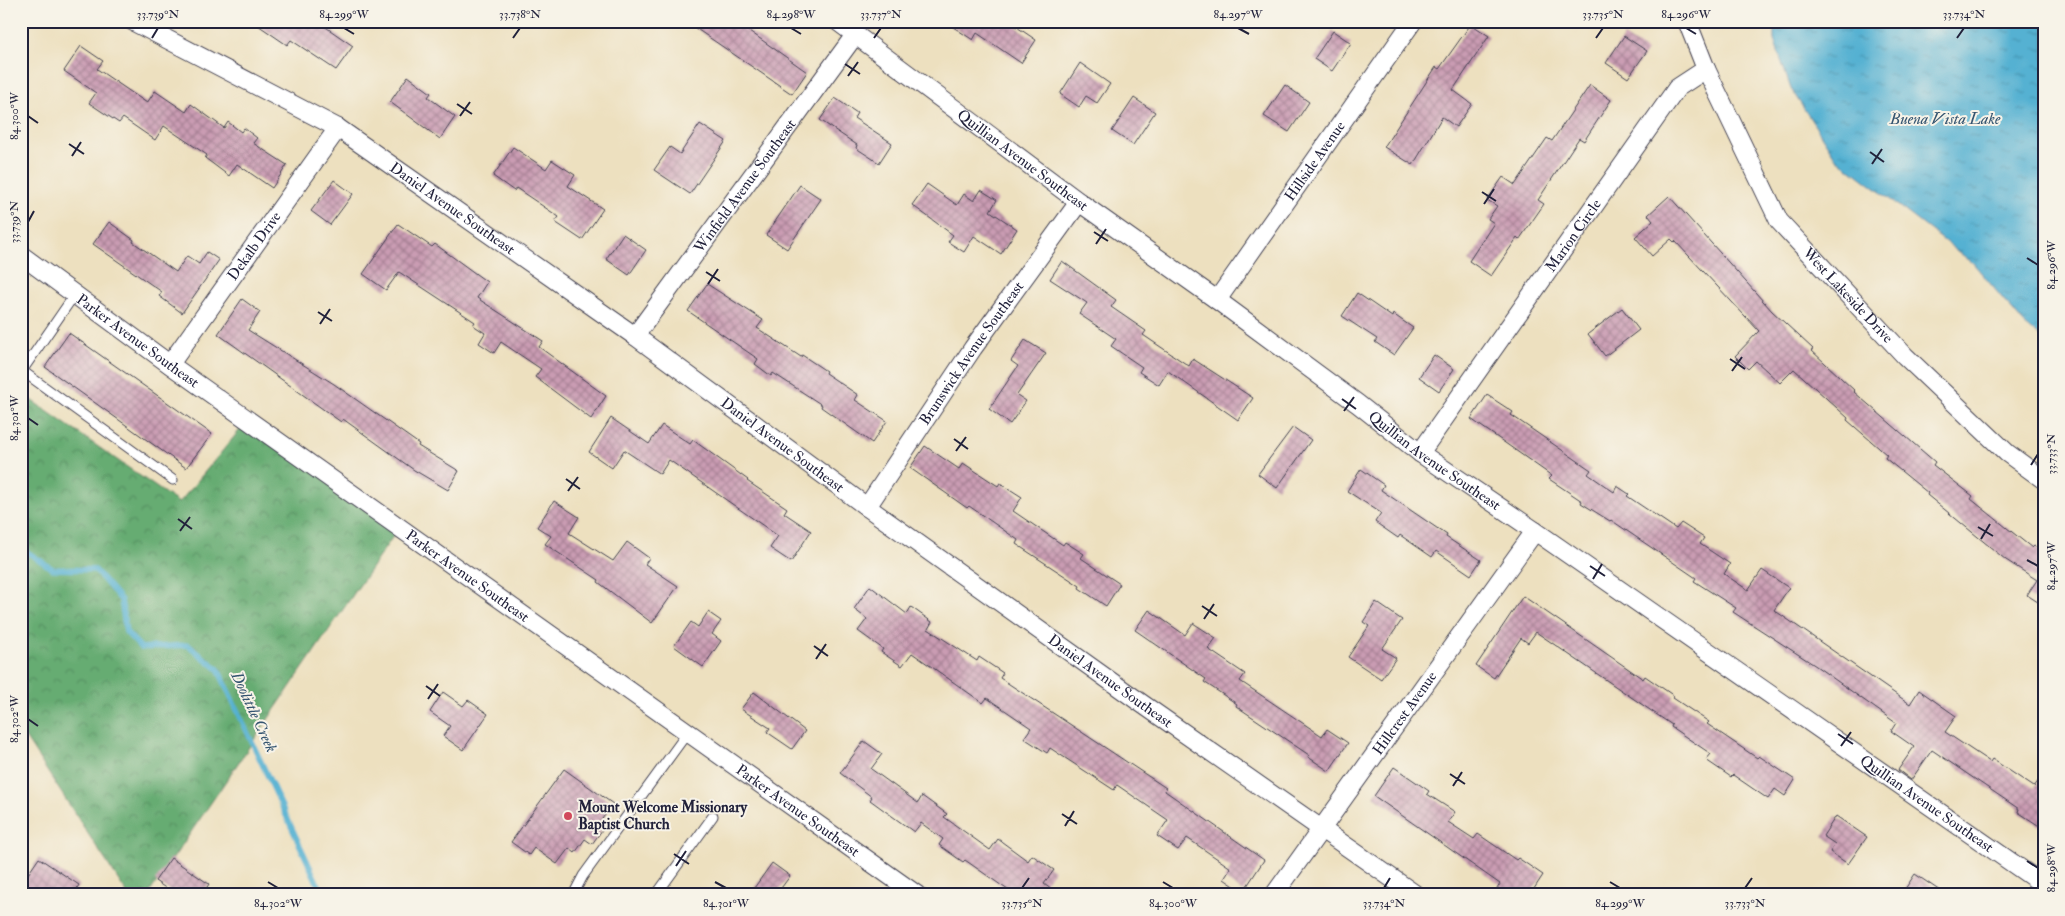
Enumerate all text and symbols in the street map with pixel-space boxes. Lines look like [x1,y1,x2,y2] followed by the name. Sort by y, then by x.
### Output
[137,7,179,22] text: 33.739°N
[319,7,370,22] text: 84.299°W
[499,7,541,22] text: 33.738°N
[767,7,816,22] text: 84.298°W
[860,7,902,22] text: 33.737°N
[1214,7,1263,22] text: 84.297°W
[1582,7,1624,22] text: 33.735°N
[1661,7,1711,22] text: 84.296°W
[1943,7,1986,22] text: 33.734°N
[7,91,22,140] text: 84.300°W
[954,105,1092,215] street label: Quillian Avenue Southeast
[1889,109,2001,129] water label: Buena Vista Lake
[689,115,800,257] street label: Winfield Avenue Southeast
[1280,117,1349,205] street label: Hillside Avenue
[386,158,519,259] street label: Daniel Avenue Southeast
[1541,195,1605,276] street label: Marion Circle
[7,201,22,243] text: 33.739°N
[223,208,285,284] street label: Dekalb Drive
[2044,240,2059,290] text: 84.296°W
[1798,243,1897,347] street label: West Lakeside Drive
[915,277,1028,429] street label: Brunswick Avenue Southeast
[73,290,203,392] street label: Parker Avenue Southeast
[717,393,848,497] street label: Daniel Avenue Southeast
[7,394,22,441] text: 84.301°W
[1365,407,1504,515] street label: Quillian Avenue Southeast
[2044,433,2059,474] text: 33.733°N
[402,526,533,626] street label: Parker Avenue Southeast
[2044,541,2059,590] text: 84.297°W
[1044,630,1176,732] street label: Daniel Avenue Southeast
[1368,667,1441,759] street label: Hillcrest Avenue
[226,668,282,756] water label: Doolittle Creek
[7,694,22,743] text: 84.302°W
[1856,751,1997,857] street label: Quillian Avenue Southeast
[732,760,864,861] street label: Parker Avenue Southeast
[577,798,748,835] place label: Mount Welcome Missionary Baptist Church
[562,810,574,822] marker: Mount Welcome Missionary Baptist Church
[2044,843,2059,892] text: 84.298°W
[254,896,303,911] text: 84.302°W
[703,896,750,911] text: 84.301°W
[1001,896,1043,911] text: 33.735°N
[1149,896,1198,911] text: 84.300°W
[1363,896,1406,911] text: 33.734°N
[1595,896,1646,911] text: 84.299°W
[1725,896,1766,911] text: 33.733°N

